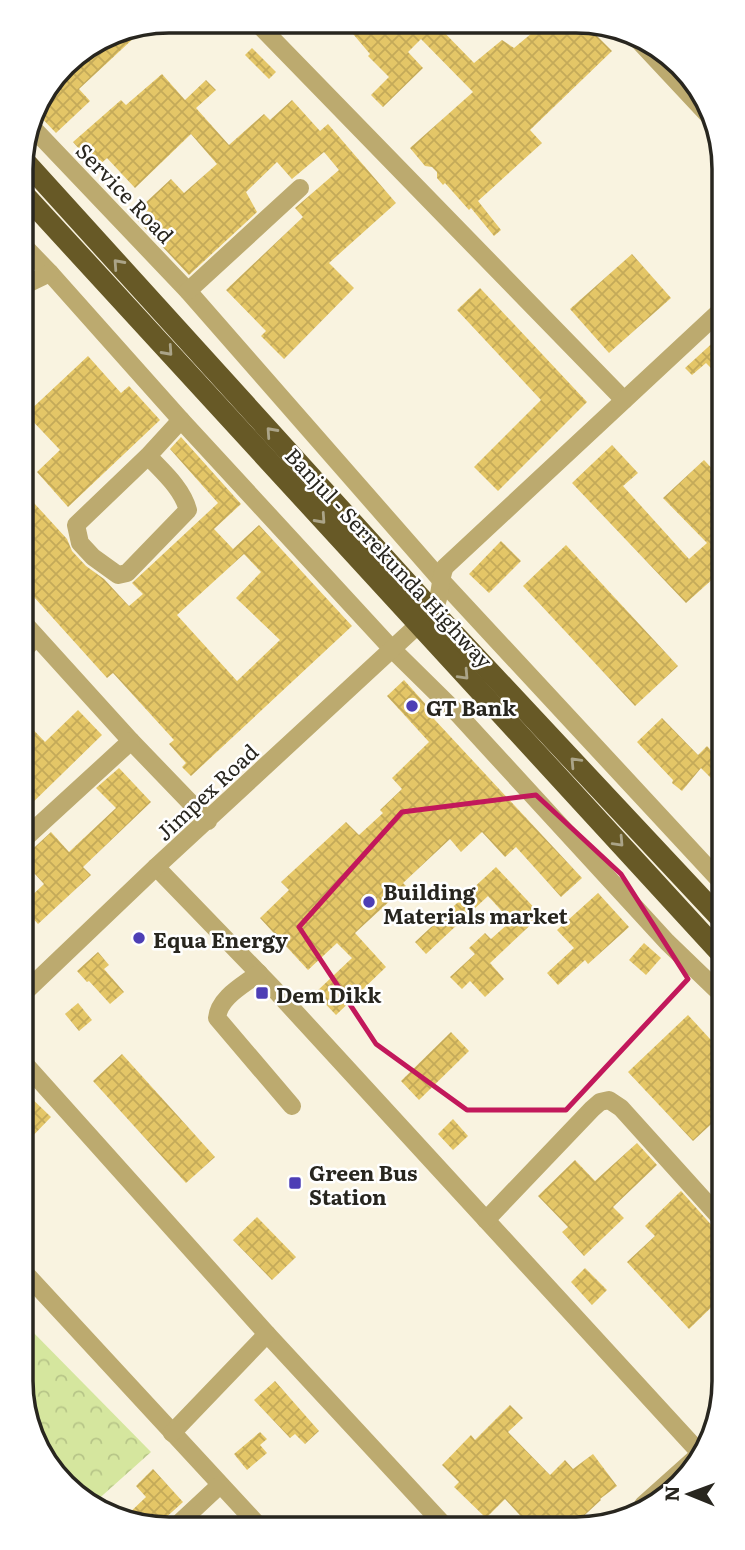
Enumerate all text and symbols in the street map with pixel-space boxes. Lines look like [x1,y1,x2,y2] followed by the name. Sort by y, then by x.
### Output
[70,135,182,249] street label: Service Road
[114,259,126,272] one-way arrow
[159,343,172,356] one-way arrow
[267,427,279,440] one-way arrow
[279,440,501,675] street label: Banjul - Serrekunda Highway
[313,511,325,524] one-way arrow
[456,667,469,680] one-way arrow
[426,691,517,722] place label: GT Bank
[404,698,420,714] marker: GT Bank
[148,735,264,847] street label: Jimpex Road
[571,757,583,770] one-way arrow
[610,834,623,847] one-way arrow
[383,875,569,930] place label: Building Materials market
[361,894,377,910] marker: Building Materials market
[153,923,288,954] place label: Equa Energy
[131,930,147,946] marker: Equa Energy
[276,978,382,1009] place label: Dem Dikk
[254,985,270,1001] marker: Dem Dikk
[309,1156,418,1211] place label: Green Bus Station
[287,1175,303,1191] marker: Green Bus Station
[654,1459,724,1529] north arrow
[657,1485,685,1502] text: N

